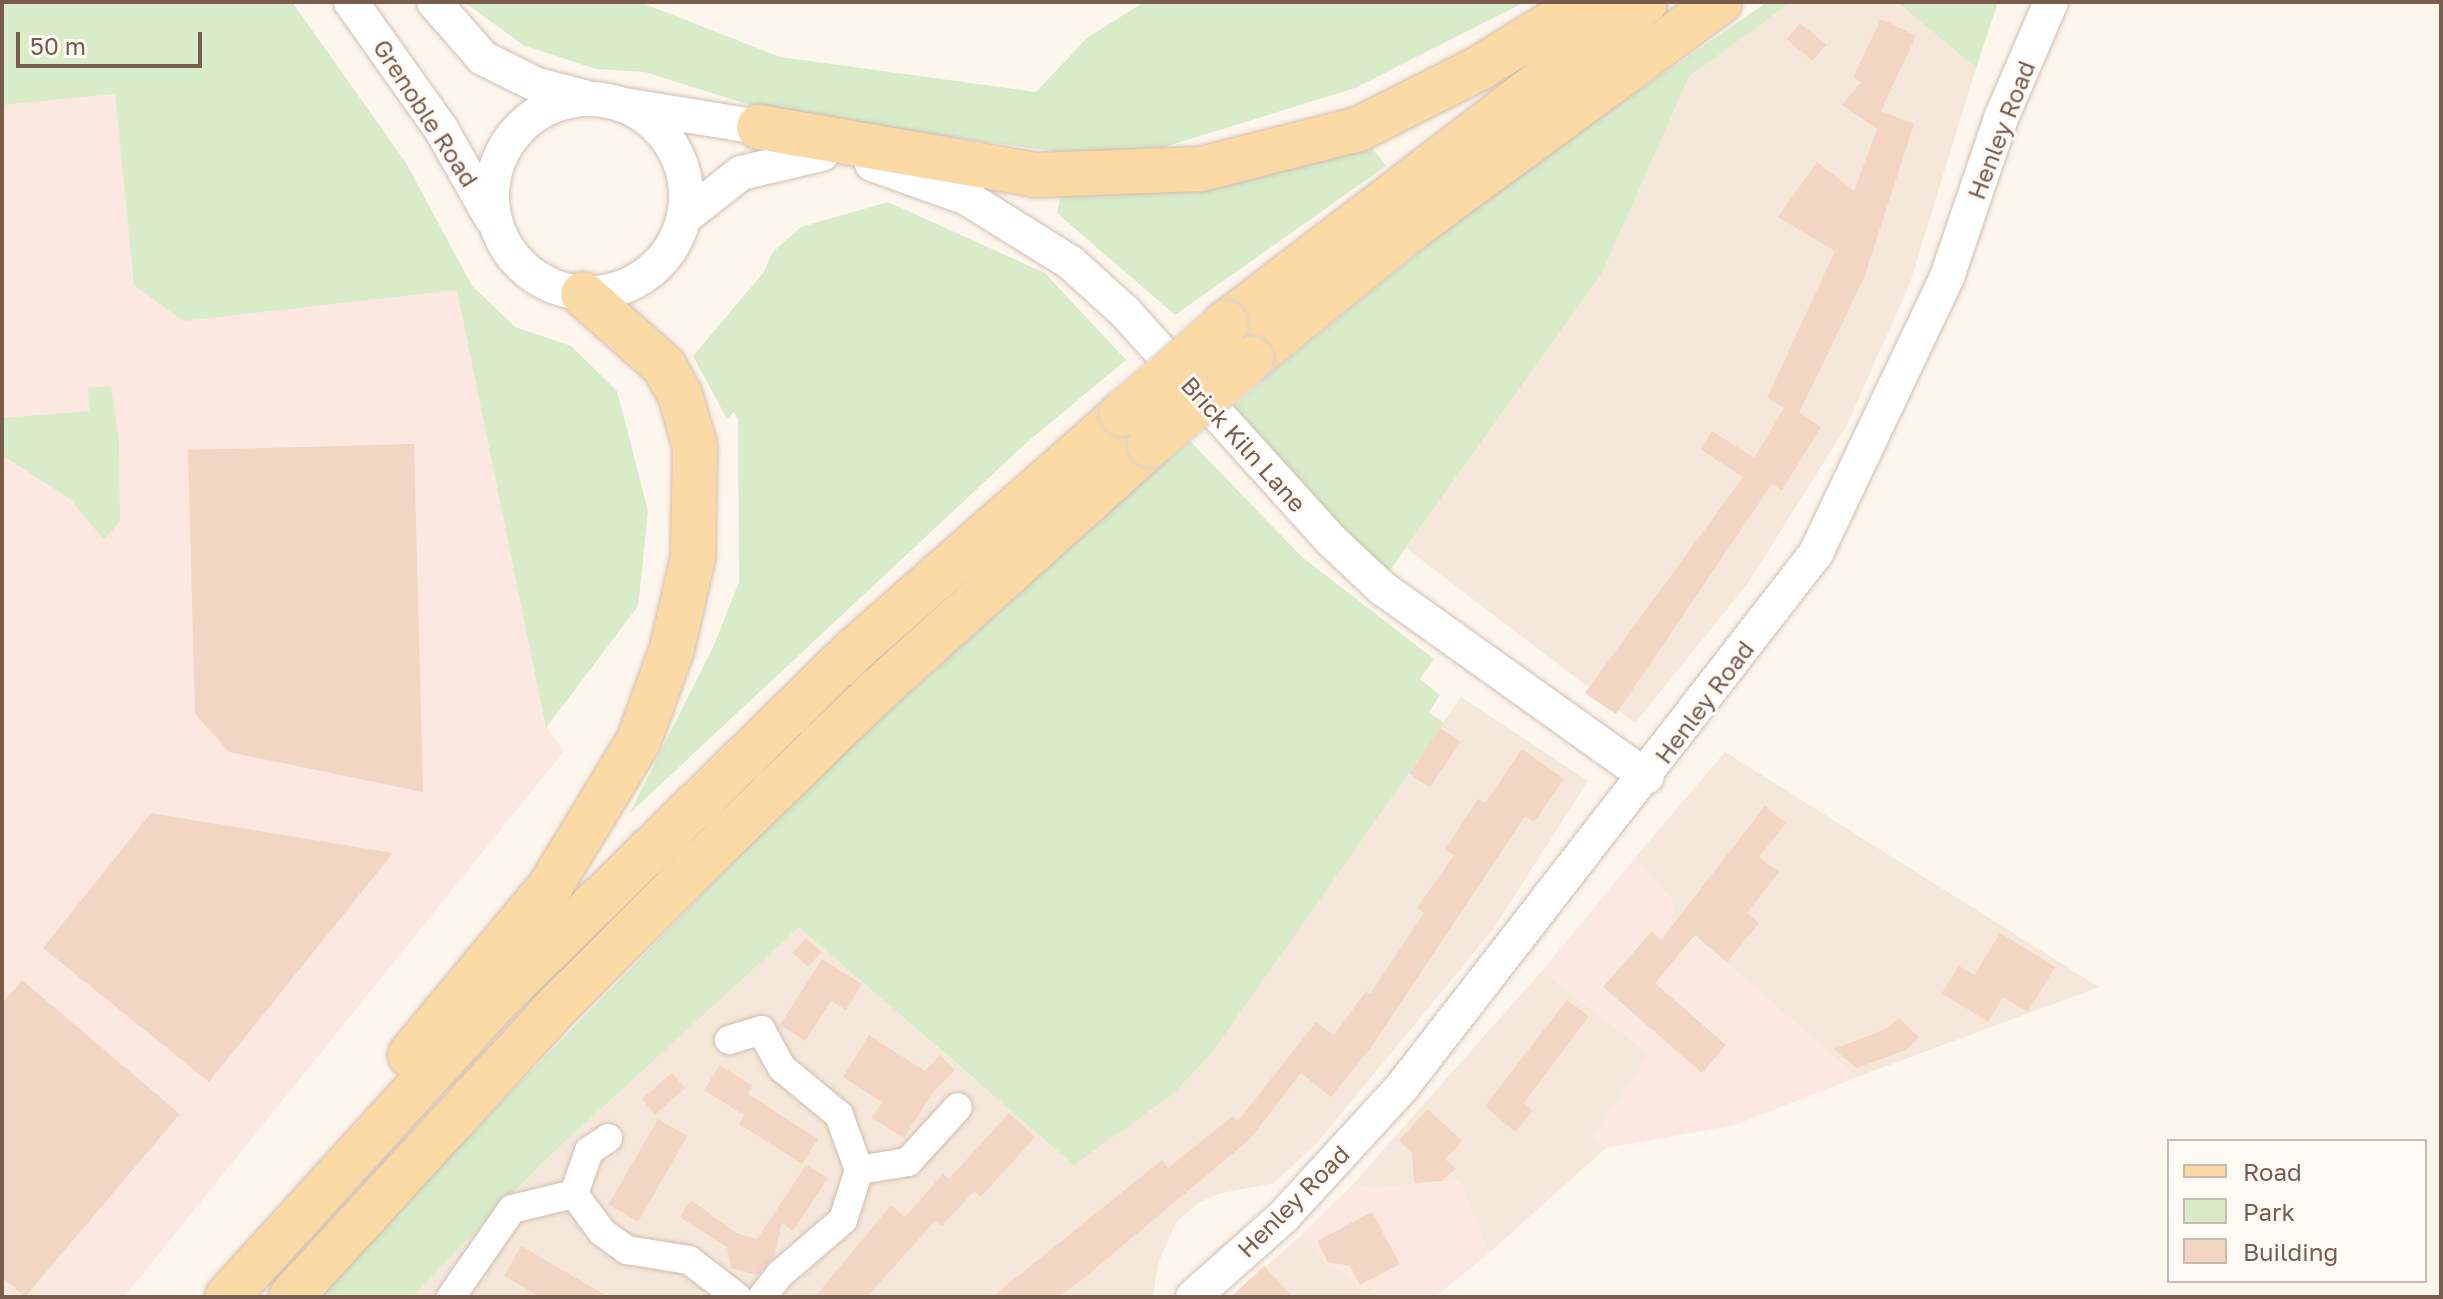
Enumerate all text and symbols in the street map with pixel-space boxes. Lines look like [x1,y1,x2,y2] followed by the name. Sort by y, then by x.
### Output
[20,16,206,66] scale bar
[30,31,86,60] text: 50 m
[368,34,484,192] street label: Grenoble Road
[1961,57,2041,203] street label: Henley Road
[1176,370,1312,518] street label: Brick Kiln Lane
[1649,635,1759,769] street label: Henley Road
[1231,1139,1355,1263] street label: Henley Road
[2167,1139,2427,1283] legend
[2243,1157,2302,1186] text: Road
[2243,1197,2295,1226] text: Park
[2243,1237,2338,1266] text: Building

